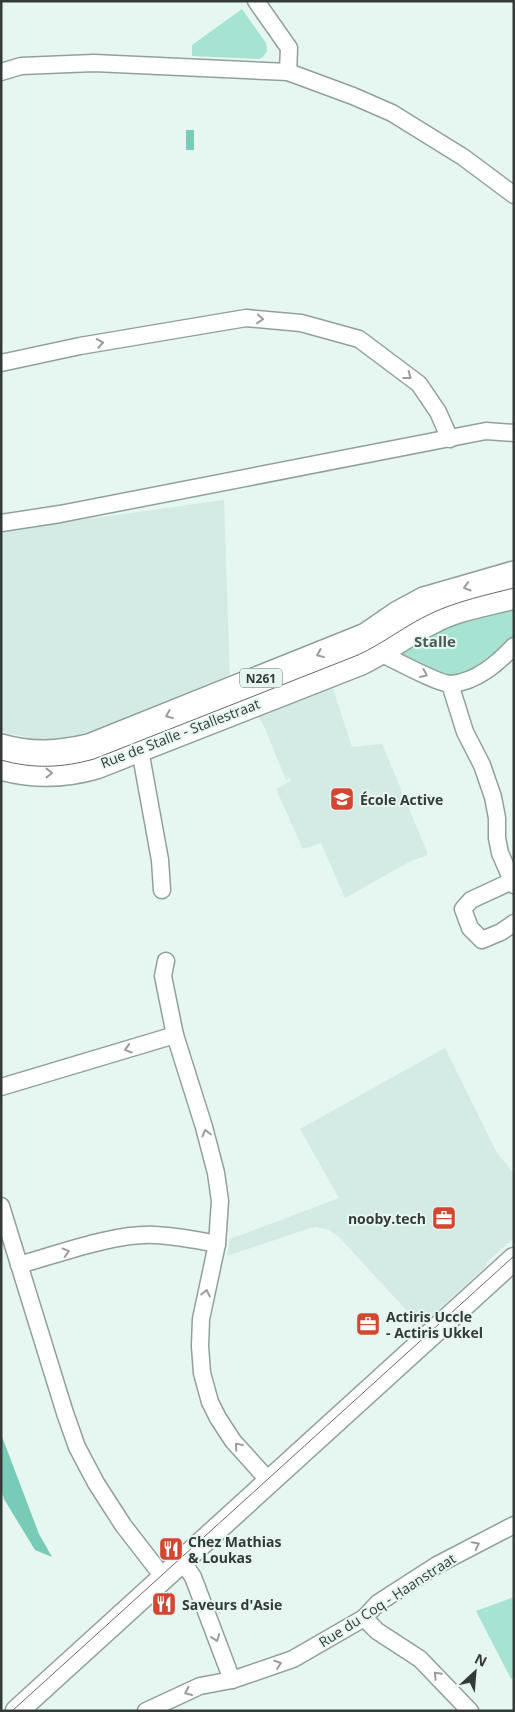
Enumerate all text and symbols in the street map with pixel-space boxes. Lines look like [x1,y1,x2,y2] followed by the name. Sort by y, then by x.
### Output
[257,313,265,324] one-way arrow
[96,338,104,348] one-way arrow
[402,370,412,379] one-way arrow
[463,582,471,592] one-way arrow
[414,631,456,651] district label: Stalle
[316,648,325,658] one-way arrow
[240,668,282,688] road number: N261
[419,668,428,679] one-way arrow
[98,694,262,772] street label: Rue de Stalle - Stallestraat
[165,709,174,719] one-way arrow
[46,768,54,779] one-way arrow
[329,786,355,812] school or university icon: École Active
[360,790,443,809] place label: École Active
[125,1043,133,1053] one-way arrow
[201,1130,211,1138] one-way arrow
[431,1205,457,1231] office icon: nooby.tech
[348,1209,426,1228] place label: nooby.tech
[62,1247,71,1258] one-way arrow
[200,1289,211,1297] one-way arrow
[386,1307,483,1342] place label: Actiris Uccle - Actiris Ukkel
[355,1311,381,1337] office icon: Actiris Uccle - Actiris Ukkel
[234,1442,243,1451] one-way arrow
[188,1532,282,1567] place label: Chez Mathias & Loukas
[158,1536,184,1562] restaurant icon: Chez Mathias & Loukas
[470,1541,479,1551] one-way arrow
[315,1549,459,1651] street label: Rue du Coq - Haanstraat
[151,1591,177,1617] restaurant icon: Saveurs d'Asie
[182,1595,282,1614] place label: Saveurs d'Asie
[210,1633,220,1642] one-way arrow
[450,1647,500,1697] north arrow
[472,1649,490,1671] text: N
[273,1660,281,1670] one-way arrow
[434,1672,443,1681] one-way arrow
[184,1685,193,1696] one-way arrow

